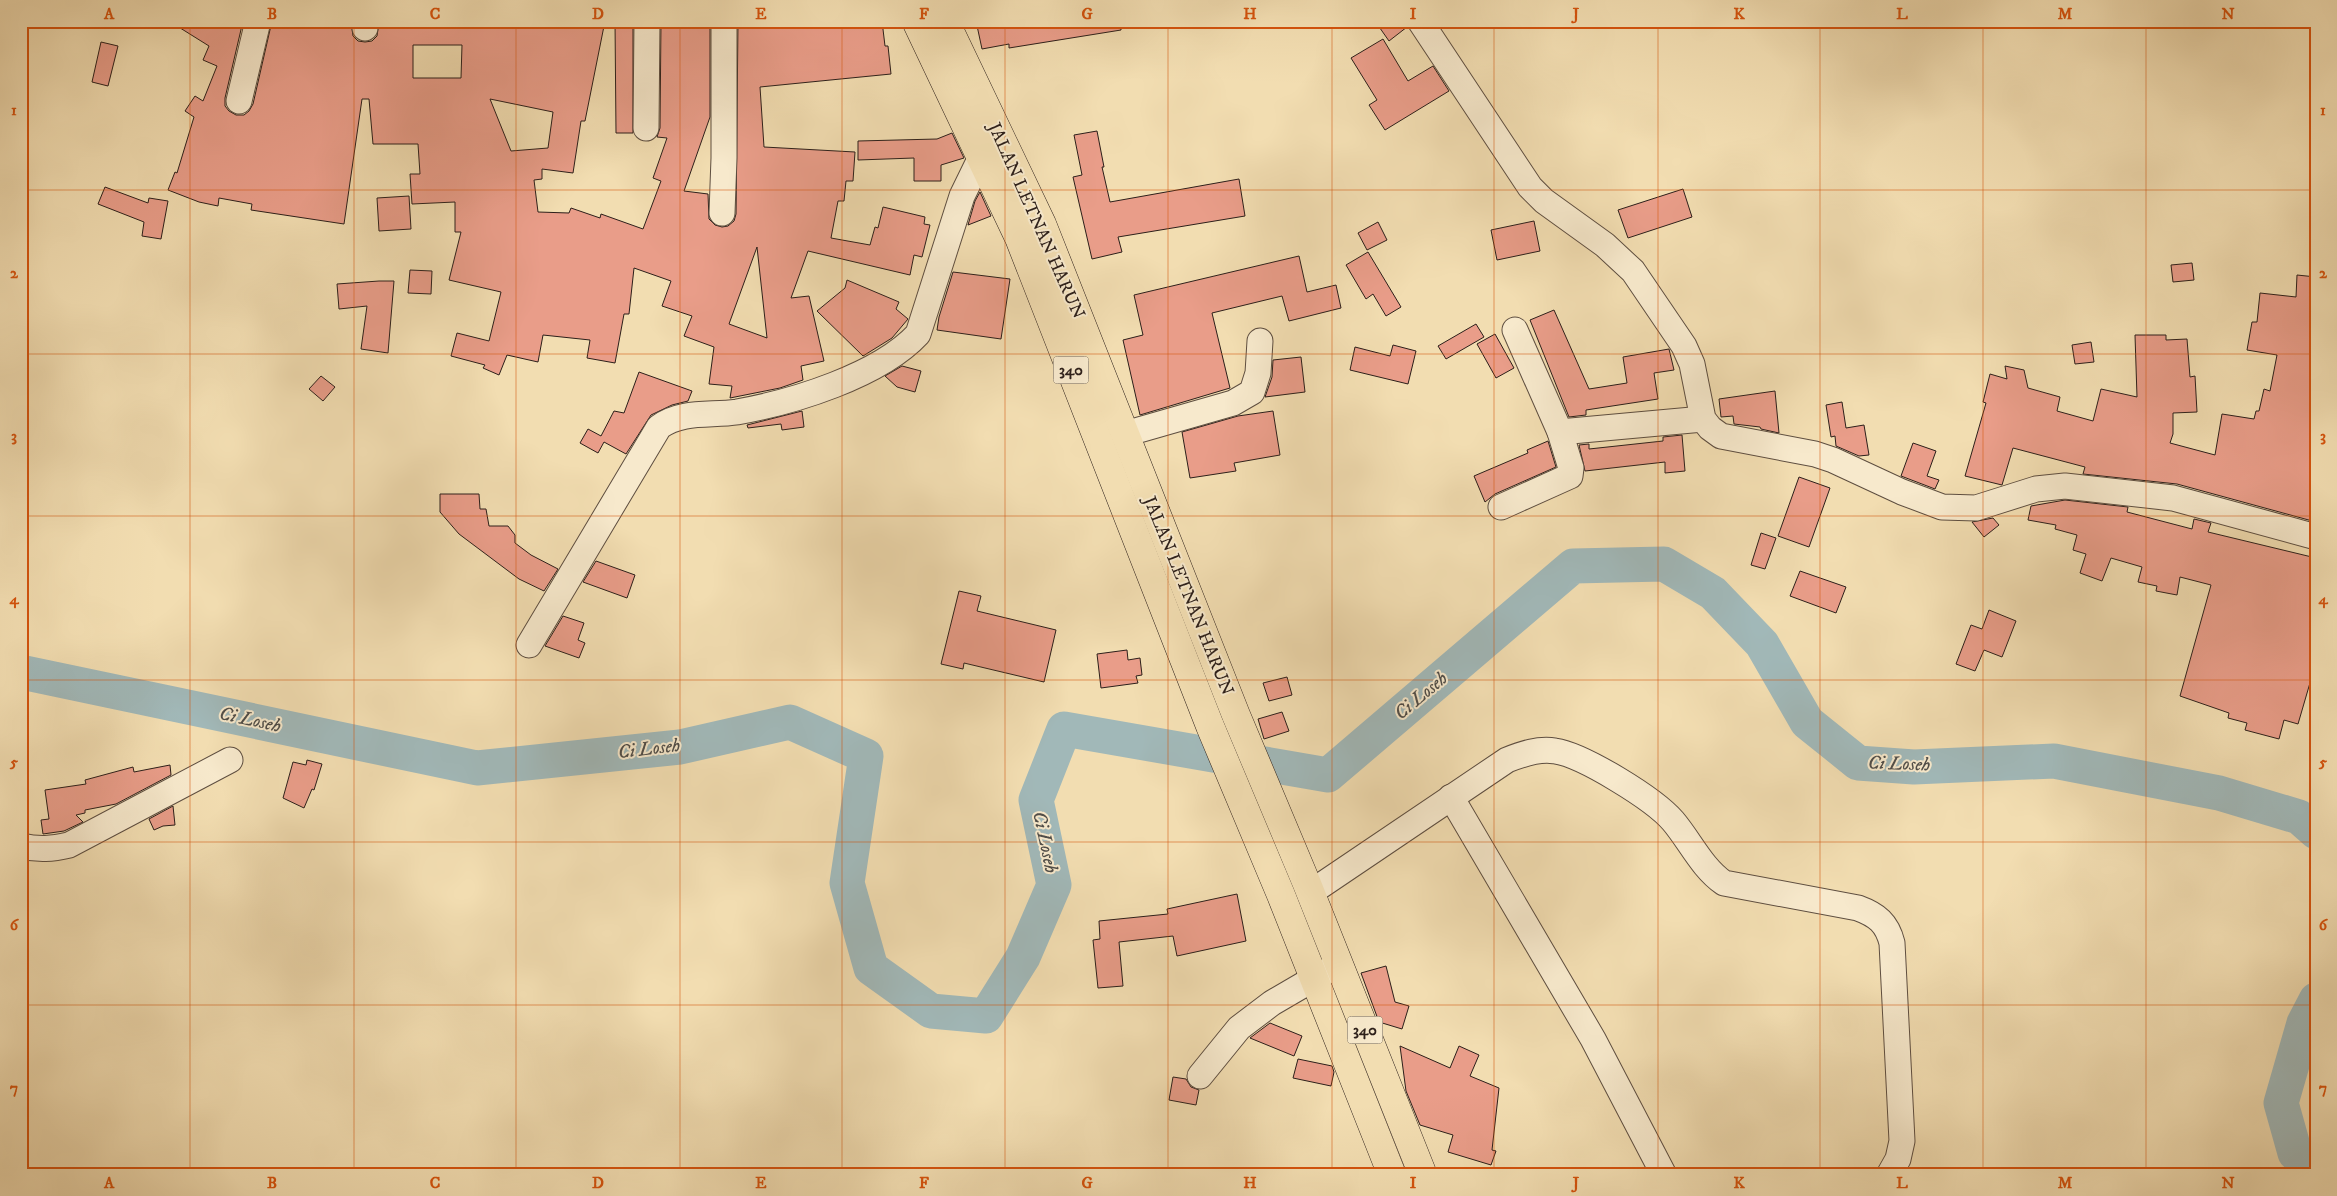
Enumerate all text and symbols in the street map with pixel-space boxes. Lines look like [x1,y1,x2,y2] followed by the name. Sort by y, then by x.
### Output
[103,4,115,24] text: A
[267,4,277,24] text: B
[430,4,440,24] text: C
[592,4,604,24] text: D
[755,4,767,24] text: E
[919,4,929,24] text: F
[1081,4,1093,24] text: G
[1243,4,1257,24] text: H
[1410,4,1417,24] text: I
[1571,4,1580,24] text: J
[1733,4,1745,24] text: K
[1896,4,1908,24] text: L
[2058,4,2073,24] text: M
[2221,4,2235,24] text: N
[11,100,17,120] text: 1
[2320,100,2326,120] text: 1
[982,118,1089,323] street label: JALAN LETNAN HARUN
[10,263,19,283] text: 2
[2319,263,2328,283] text: 2
[1054,356,1088,384] road number: 340
[11,426,17,446] text: 3
[2320,426,2326,446] text: 3
[1137,491,1238,699] street label: JALAN LETNAN HARUN
[8,589,19,609] text: 4
[2317,589,2328,609] text: 4
[1390,667,1453,725] water label: Ci Loseh
[217,702,284,738] water label: Ci Loseh
[616,734,682,764] water label: Ci Loseh
[1867,751,1931,777] water label: Ci Loseh
[9,752,18,772] text: 5
[2318,752,2327,772] text: 5
[1027,809,1063,876] water label: Ci Loseh
[10,915,20,935] text: 6
[2319,915,2329,935] text: 6
[1348,1016,1382,1044] road number: 340
[10,1078,18,1098] text: 7
[2319,1078,2327,1098] text: 7
[103,1173,115,1193] text: A
[267,1173,277,1193] text: B
[430,1173,440,1193] text: C
[592,1173,604,1193] text: D
[755,1173,767,1193] text: E
[919,1173,929,1193] text: F
[1081,1173,1093,1193] text: G
[1243,1173,1257,1193] text: H
[1410,1173,1417,1193] text: I
[1571,1173,1580,1193] text: J
[1733,1173,1745,1193] text: K
[1896,1173,1908,1193] text: L
[2058,1173,2073,1193] text: M
[2221,1173,2235,1193] text: N

